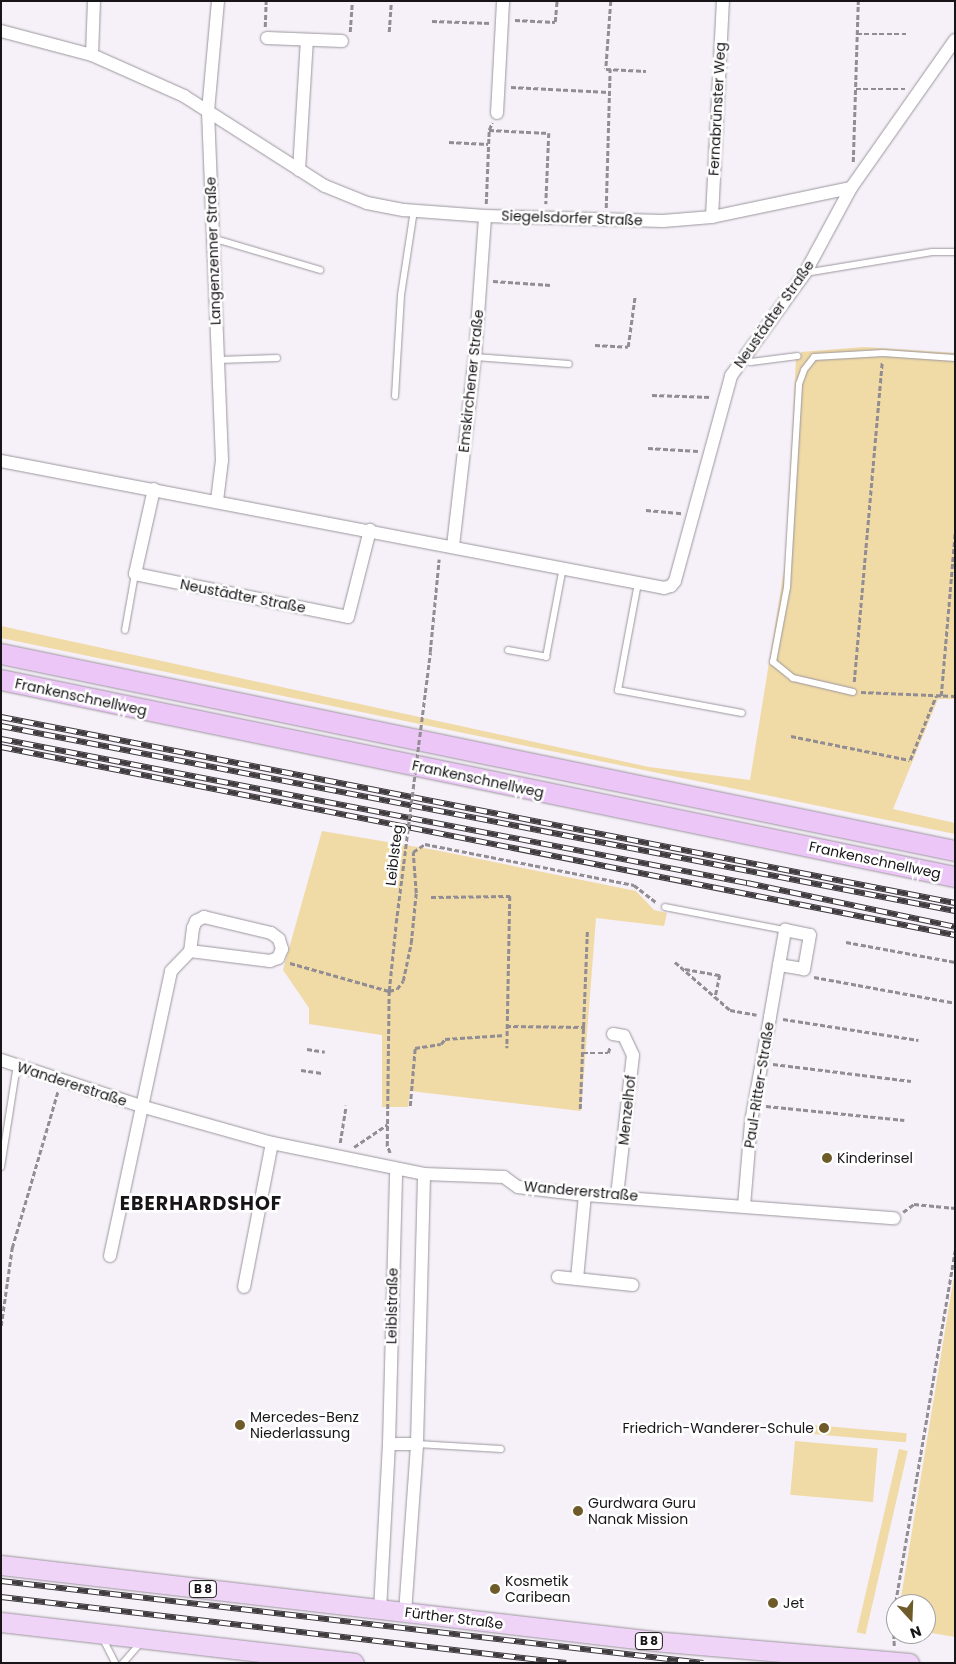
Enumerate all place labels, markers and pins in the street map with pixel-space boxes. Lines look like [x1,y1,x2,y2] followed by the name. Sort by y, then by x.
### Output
[837,1150,913,1166] place label: Kinderinsel
[821,1152,833,1164] marker: Kinderinsel
[250,1409,359,1441] place label: Mercedes-Benz Niederlassung
[234,1419,246,1431] marker: Mercedes-Benz Niederlassung
[622,1420,814,1436] place label: Friedrich-Wanderer-Schule
[818,1422,830,1434] marker: Friedrich-Wanderer-Schule
[588,1495,696,1528] place label: Gurdwara Guru Nanak Mission
[572,1505,584,1517] marker: Gurdwara Guru Nanak Mission
[505,1573,571,1605] place label: Kosmetik Caribean
[489,1583,501,1595] marker: Kosmetik Caribean
[783,1595,804,1611] place label: Jet
[767,1597,779,1609] marker: Jet

